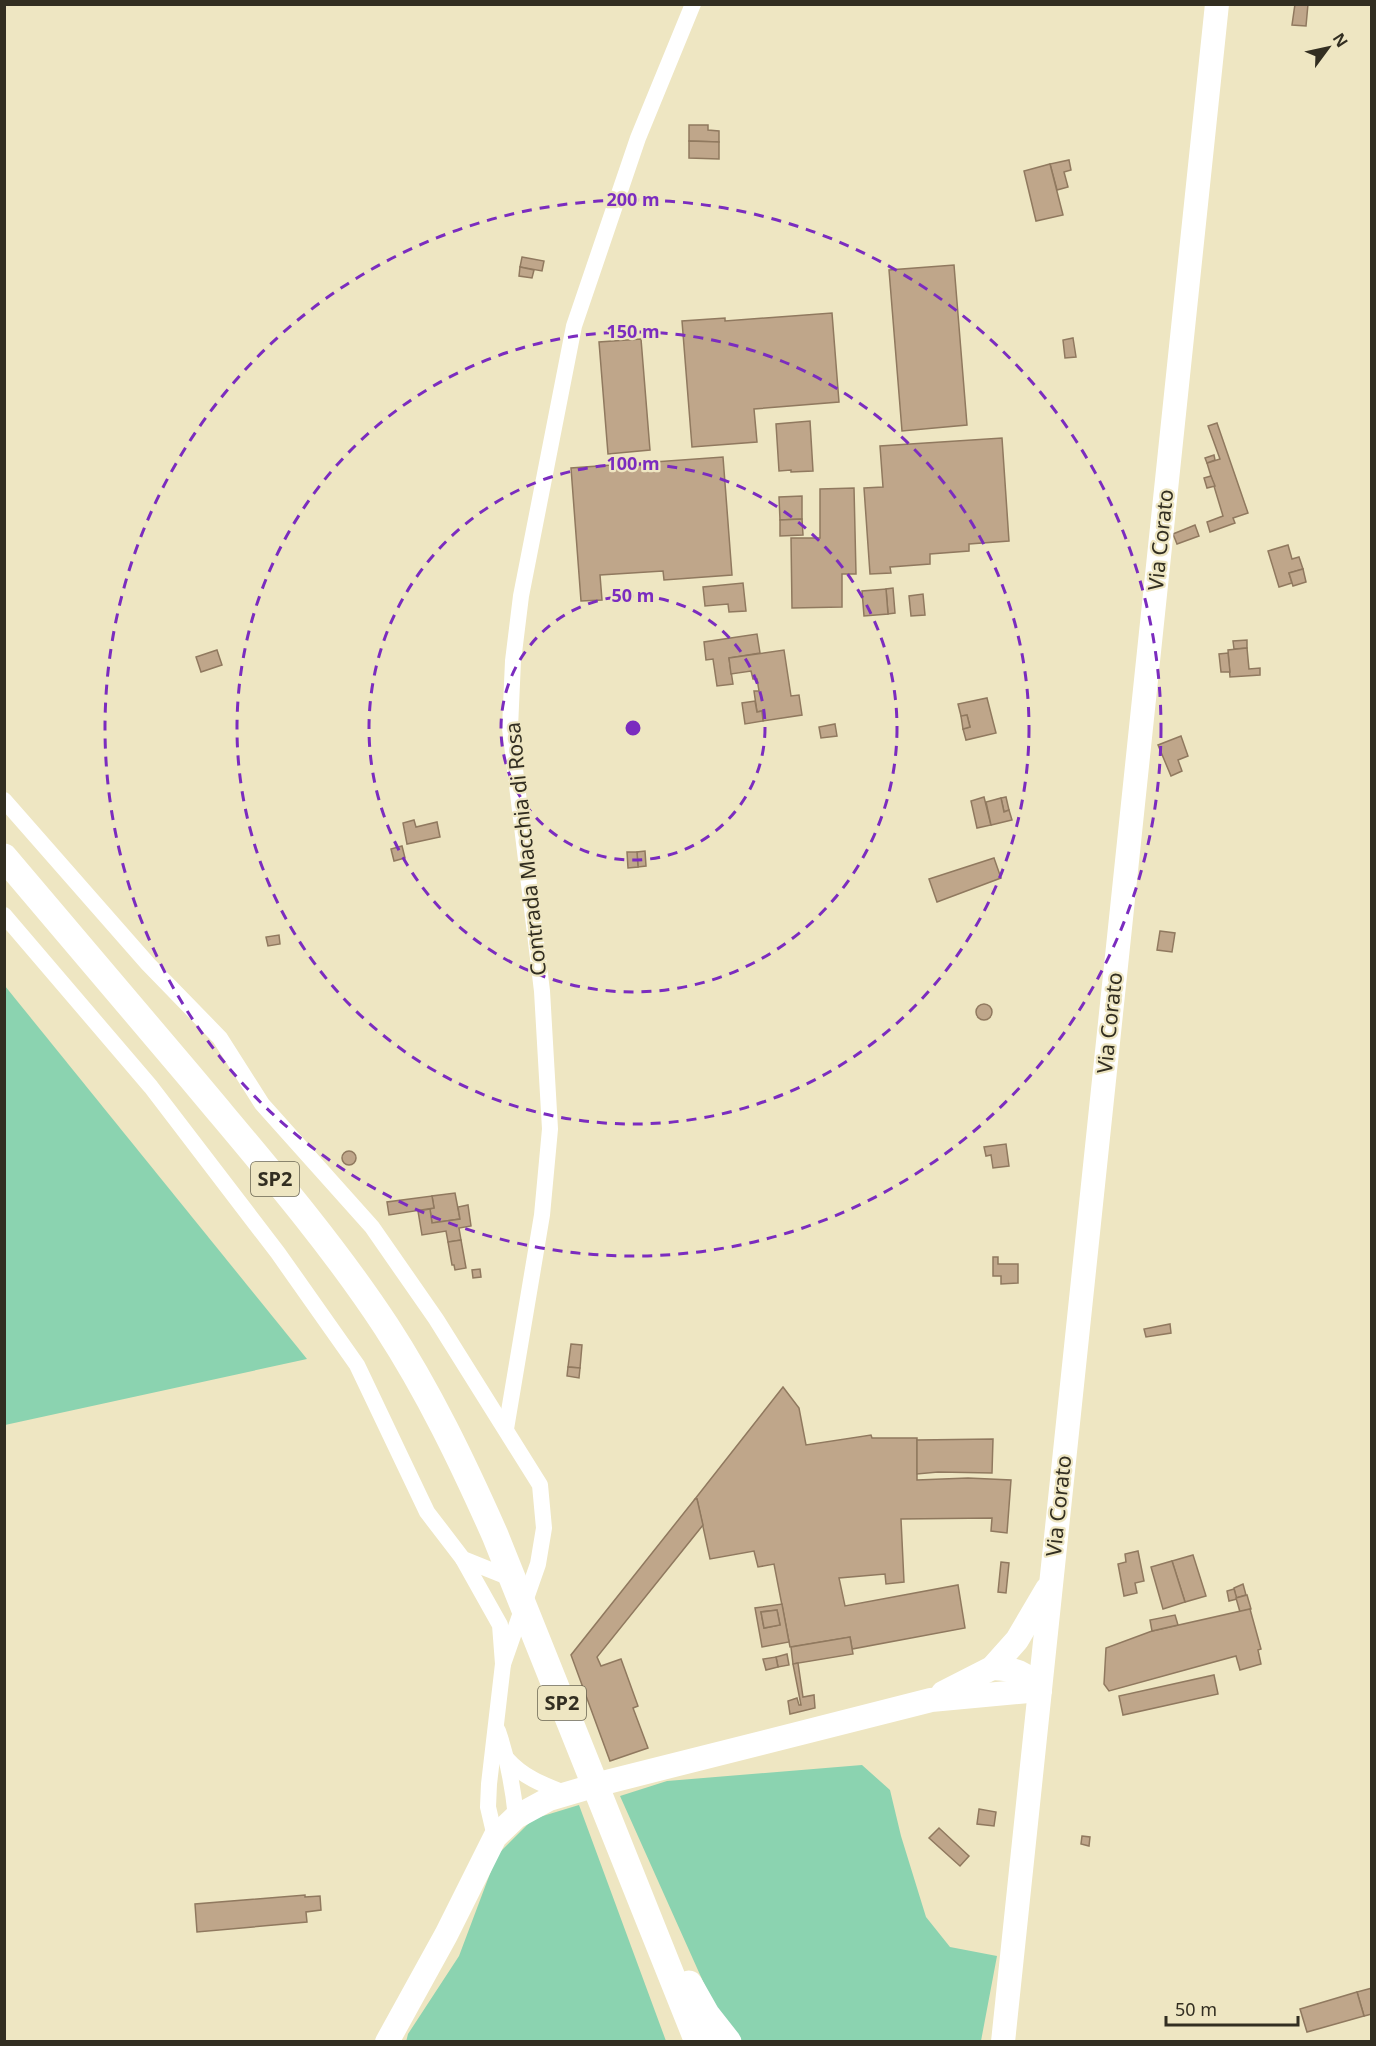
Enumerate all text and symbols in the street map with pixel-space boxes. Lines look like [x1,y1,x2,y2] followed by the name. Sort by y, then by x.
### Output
[1298,18,1358,78] north arrow
[1328,28,1353,51] text: N
[606,187,660,211] text: 200 m
[606,319,660,343] text: 150 m
[606,451,660,475] text: 100 m
[1141,488,1179,592] street label: Via Corato
[612,583,654,607] text: 50 m
[623,718,643,738] centre of rings
[498,721,552,977] street label: Contrada Macchia di Rosa
[1090,971,1128,1075] street label: Via Corato
[251,1162,299,1196] road number: SP2
[1039,1454,1077,1558] street label: Via Corato
[538,1686,586,1720] road number: SP2
[1166,1989,1298,2027] scale bar
[1175,1997,1217,2021] text: 50 m

